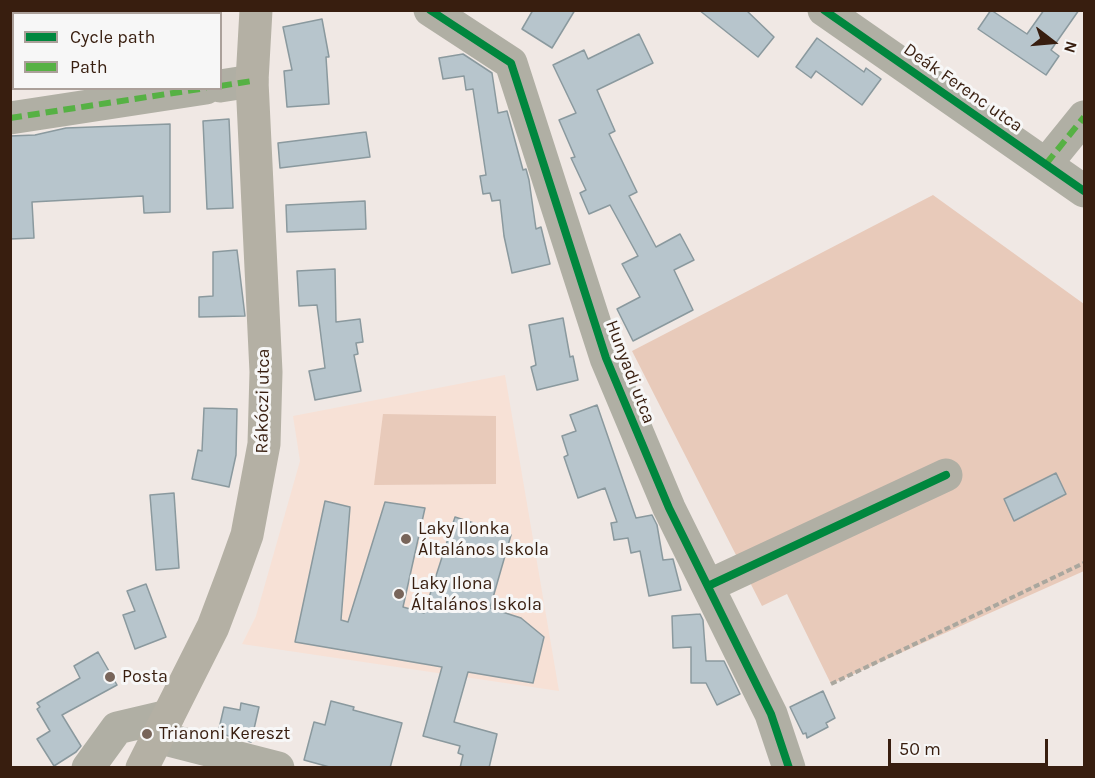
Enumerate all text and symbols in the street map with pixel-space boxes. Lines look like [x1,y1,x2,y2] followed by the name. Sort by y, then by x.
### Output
[12,12,222,90] legend
[1023,12,1083,72] north arrow
[70,26,155,48] text: Cycle path
[899,39,1027,137] street label: Deák Ferenc utca
[1060,39,1082,55] text: N
[70,56,108,78] text: Path
[600,317,660,427] street label: Hunyadi utca
[251,348,275,454] street label: Rákóczi utca
[418,518,549,560] place label: Laky Ilonka Általános Iskola
[399,532,413,546] marker: Laky Ilonka Általános Iskola
[411,573,542,616] place label: Laky Ilona Általános Iskola
[392,587,406,601] marker: Laky Ilona Általános Iskola
[122,666,168,688] place label: Posta
[103,670,117,684] marker: Posta
[159,723,290,745] place label: Trianoni Kereszt
[140,727,154,741] marker: Trianoni Kereszt
[891,727,1052,765] scale bar
[899,738,941,760] text: 50 m

